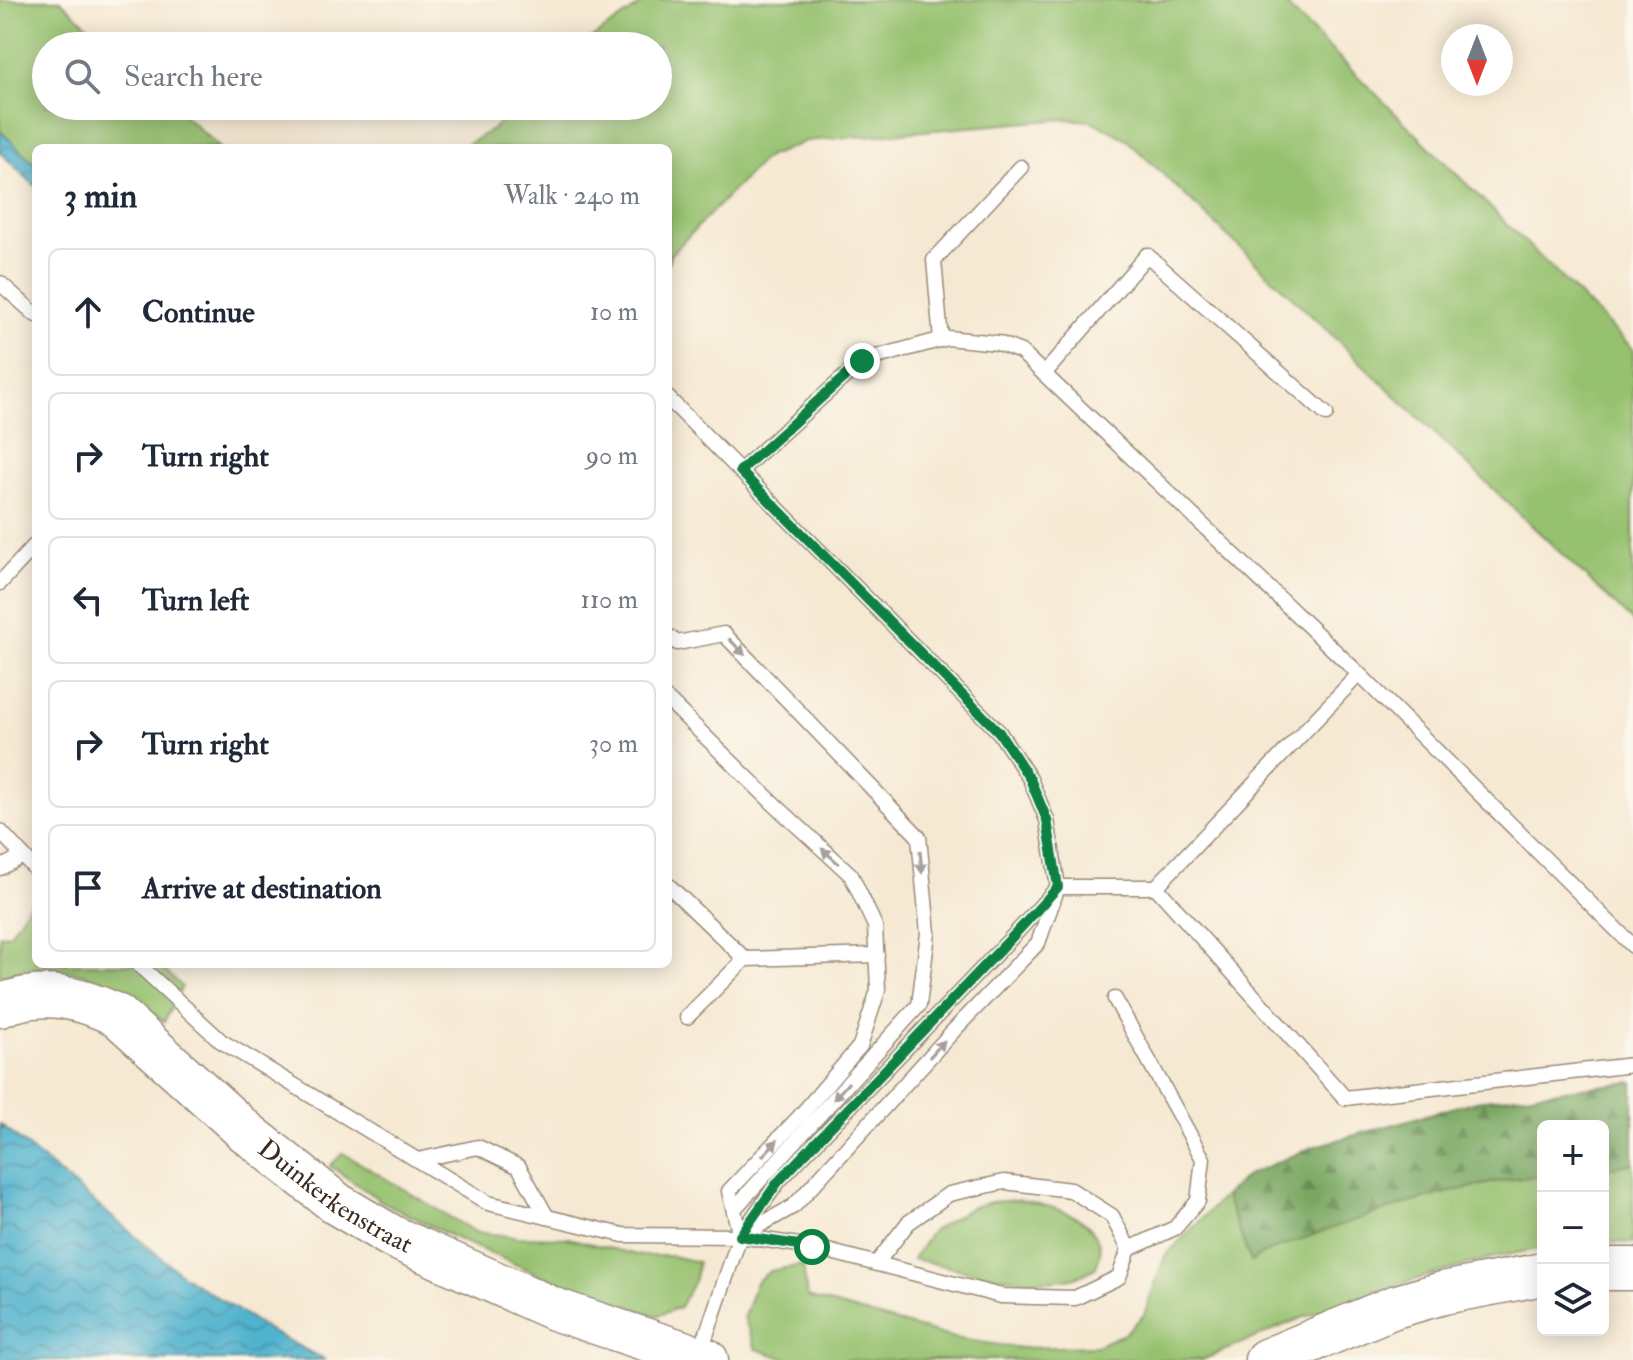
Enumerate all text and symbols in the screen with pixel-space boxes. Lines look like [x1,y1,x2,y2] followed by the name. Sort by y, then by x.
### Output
[1441,24,1513,96] north arrow
[32,32,672,120] search box
[60,54,104,98] icon: search
[124,58,263,95] text: Search here
[64,175,137,218] text: 3 min
[504,180,640,212] text: Walk · 240 m
[66,290,110,334] icon: ahead
[142,294,255,331] text: Continue
[590,296,638,328] text: 10 m
[844,343,880,379] route end
[66,434,110,478] icon: right
[142,438,269,475] text: Turn right
[586,440,638,472] text: 90 m
[66,578,110,622] icon: left
[142,582,249,619] text: Turn left
[581,584,638,616] text: 110 m
[727,637,746,656] one-way arrow
[66,722,110,766] icon: right
[142,726,269,763] text: Turn right
[589,728,638,760] text: 30 m
[821,847,840,865] one-way arrow
[915,850,928,875] one-way arrow
[66,866,110,910] icon: arrive
[142,870,382,907] text: Arrive at destination
[928,1040,946,1059] one-way arrow
[833,1080,850,1100] one-way arrow
[1537,1120,1609,1336] map controls
[1537,1120,1609,1192] button: +
[251,1133,417,1261] street label: Duinkerkenstraat
[760,1139,779,1158] one-way arrow
[1537,1192,1609,1264] button: −
[794,1229,830,1265] route start
[1537,1264,1609,1336] button: layers

